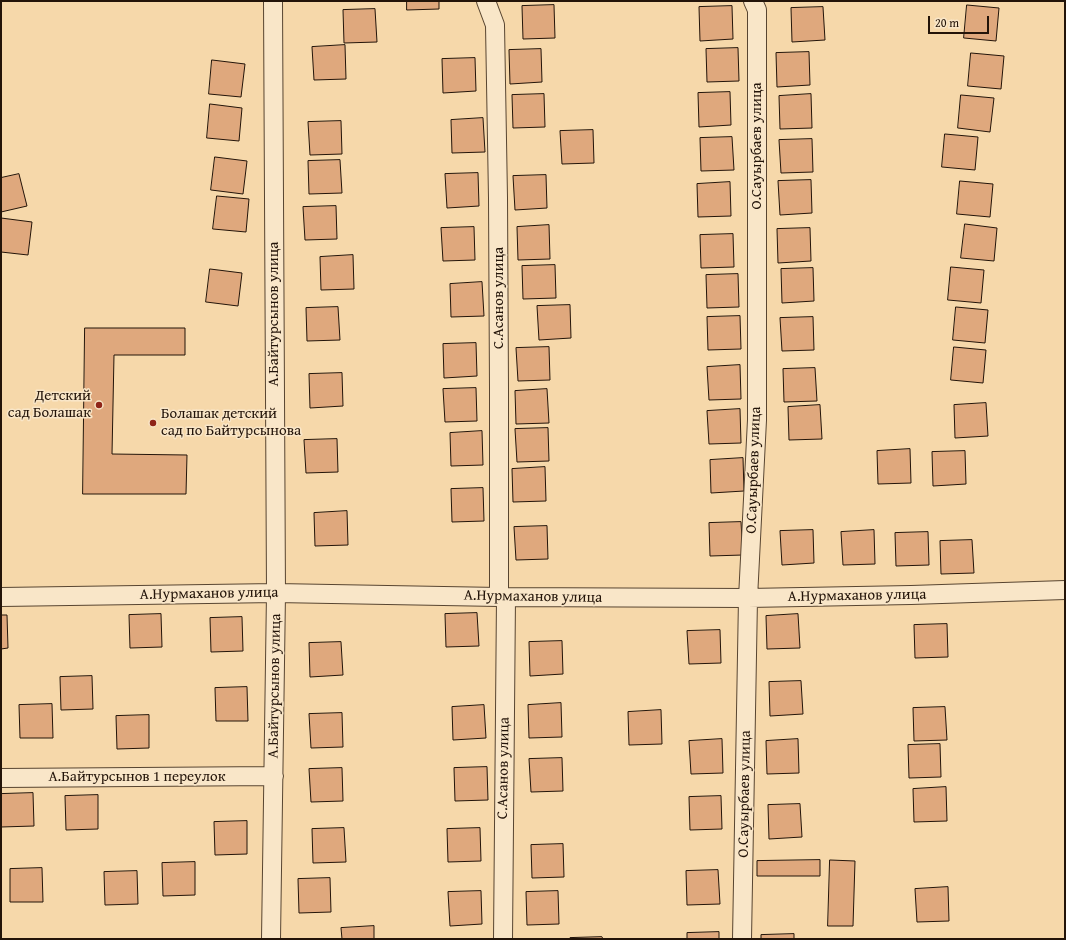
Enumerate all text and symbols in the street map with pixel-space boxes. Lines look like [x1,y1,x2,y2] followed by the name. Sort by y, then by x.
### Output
[930,8,991,34] scale bar
[935,14,959,31] text: 20 m
[748,82,766,210] street label: О.Сауырбаев улица
[265,242,283,386] street label: А.Байтурсынов улица
[490,247,508,349] street label: С.Асанов улица
[8,387,91,422] place label: Детский сад Болашак
[94,400,104,410] marker: Детский сад Болашак
[161,405,301,440] place label: Болашак детский сад по Байтурсынова
[743,406,765,534] street label: О.Сауырбаев улица
[148,418,158,428] marker: Болашак детский сад по Байтурсынова
[140,584,278,604] street label: А.Нурмаханов улица
[788,586,926,606] street label: А.Нурмаханов улица
[464,587,602,607] street label: А.Нурмаханов улица
[265,613,285,759] street label: А.Байтурсынов улица
[494,717,514,819] street label: С.Асанов улица
[735,730,755,858] street label: О.Сауырбаев улица
[49,768,225,786] street label: А.Байтурсынов 1 переулок

